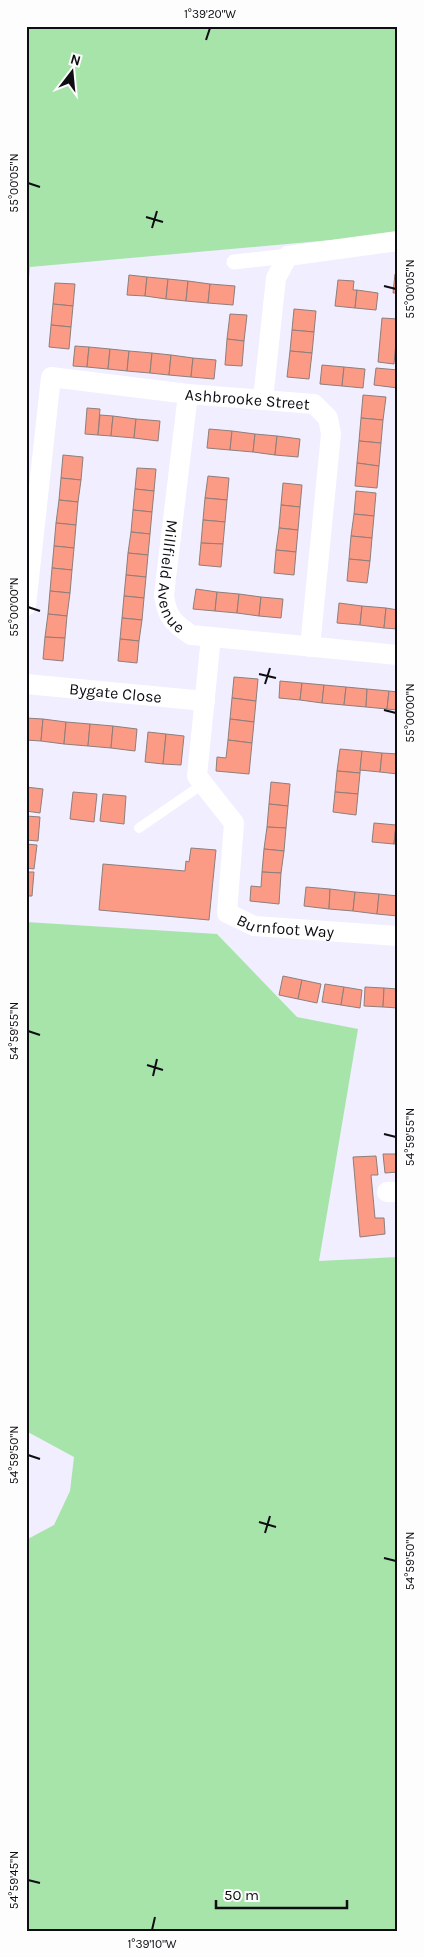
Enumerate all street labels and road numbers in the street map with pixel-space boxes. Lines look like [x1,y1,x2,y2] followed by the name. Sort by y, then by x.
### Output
[184,385,310,414] street label: Ashbrooke Street
[154,519,189,637] street label: Millfield Avenue
[68,679,163,707] street label: Bygate Close
[234,910,335,942] street label: Burnfoot Way

